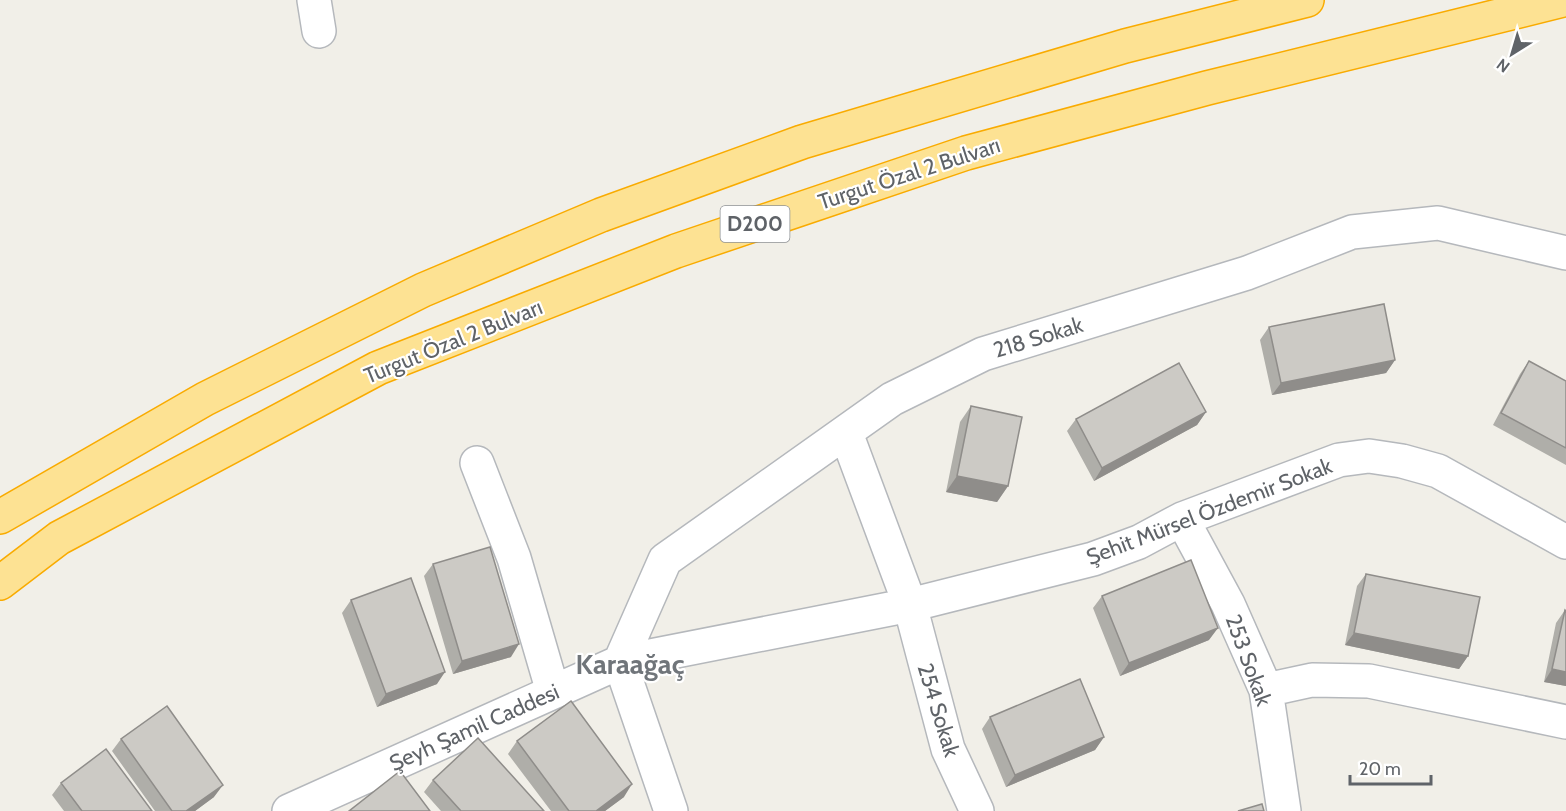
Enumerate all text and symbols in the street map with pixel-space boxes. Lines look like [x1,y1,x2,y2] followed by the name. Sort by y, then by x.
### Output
[1482,24,1542,84] north arrow
[1493,55,1514,77] text: N
[815,131,1004,216] street label: Turgut Özal 2 Bulvarı
[720,206,789,242] road number: D200
[360,293,546,390] street label: Turgut Özal 2 Bulvarı
[990,311,1086,364] street label: 218 Sokak
[1082,452,1336,571] street label: Şehit Mürsel Özdemir Sokak
[1220,611,1278,710] street label: 253 Sokak
[575,647,685,681] district label: Karaağaç
[912,660,966,760] street label: 254 Sokak
[385,678,563,777] street label: Şeyh Şamil Caddesi
[1350,748,1431,786] scale bar
[1359,758,1401,780] text: 20 m

